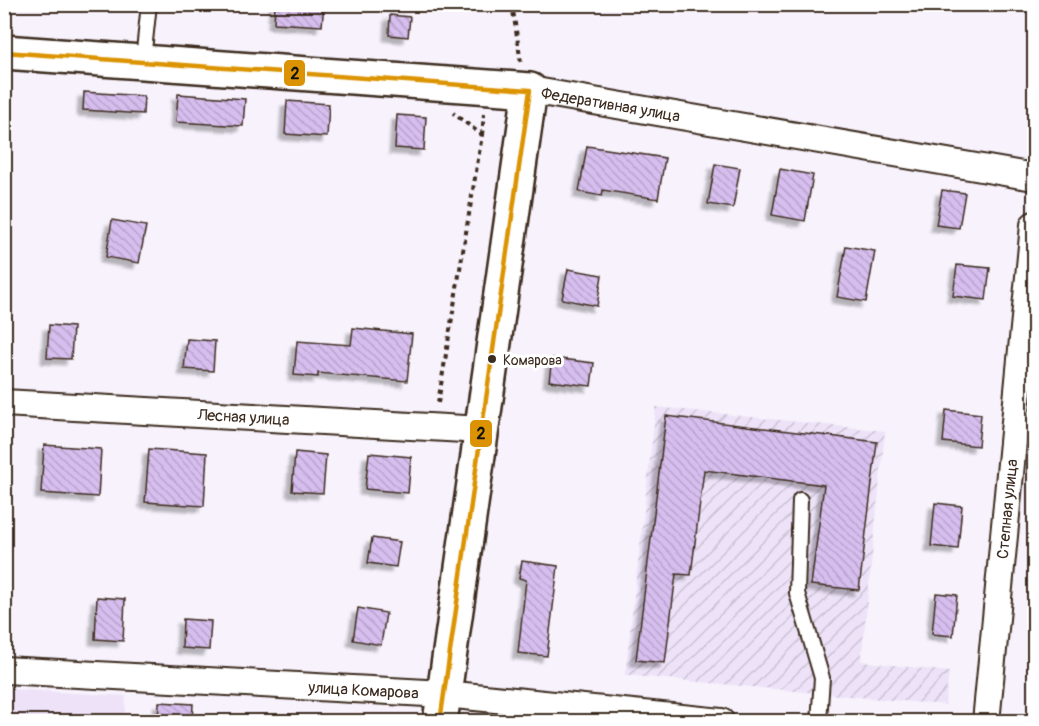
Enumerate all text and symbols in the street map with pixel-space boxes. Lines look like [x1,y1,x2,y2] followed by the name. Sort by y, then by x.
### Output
[283,59,306,87] line badge: 2
[291,64,300,84] text: 2
[540,83,682,127] street label: Федеративная улица
[503,352,562,369] place label: Комарова
[486,353,498,365] marker: Комарова
[196,405,290,430] street label: Лесная улица
[469,419,493,448] line badge: 2
[477,424,486,444] text: 2
[993,458,1022,560] street label: Степная улица
[307,678,419,704] street label: улица Комарова

